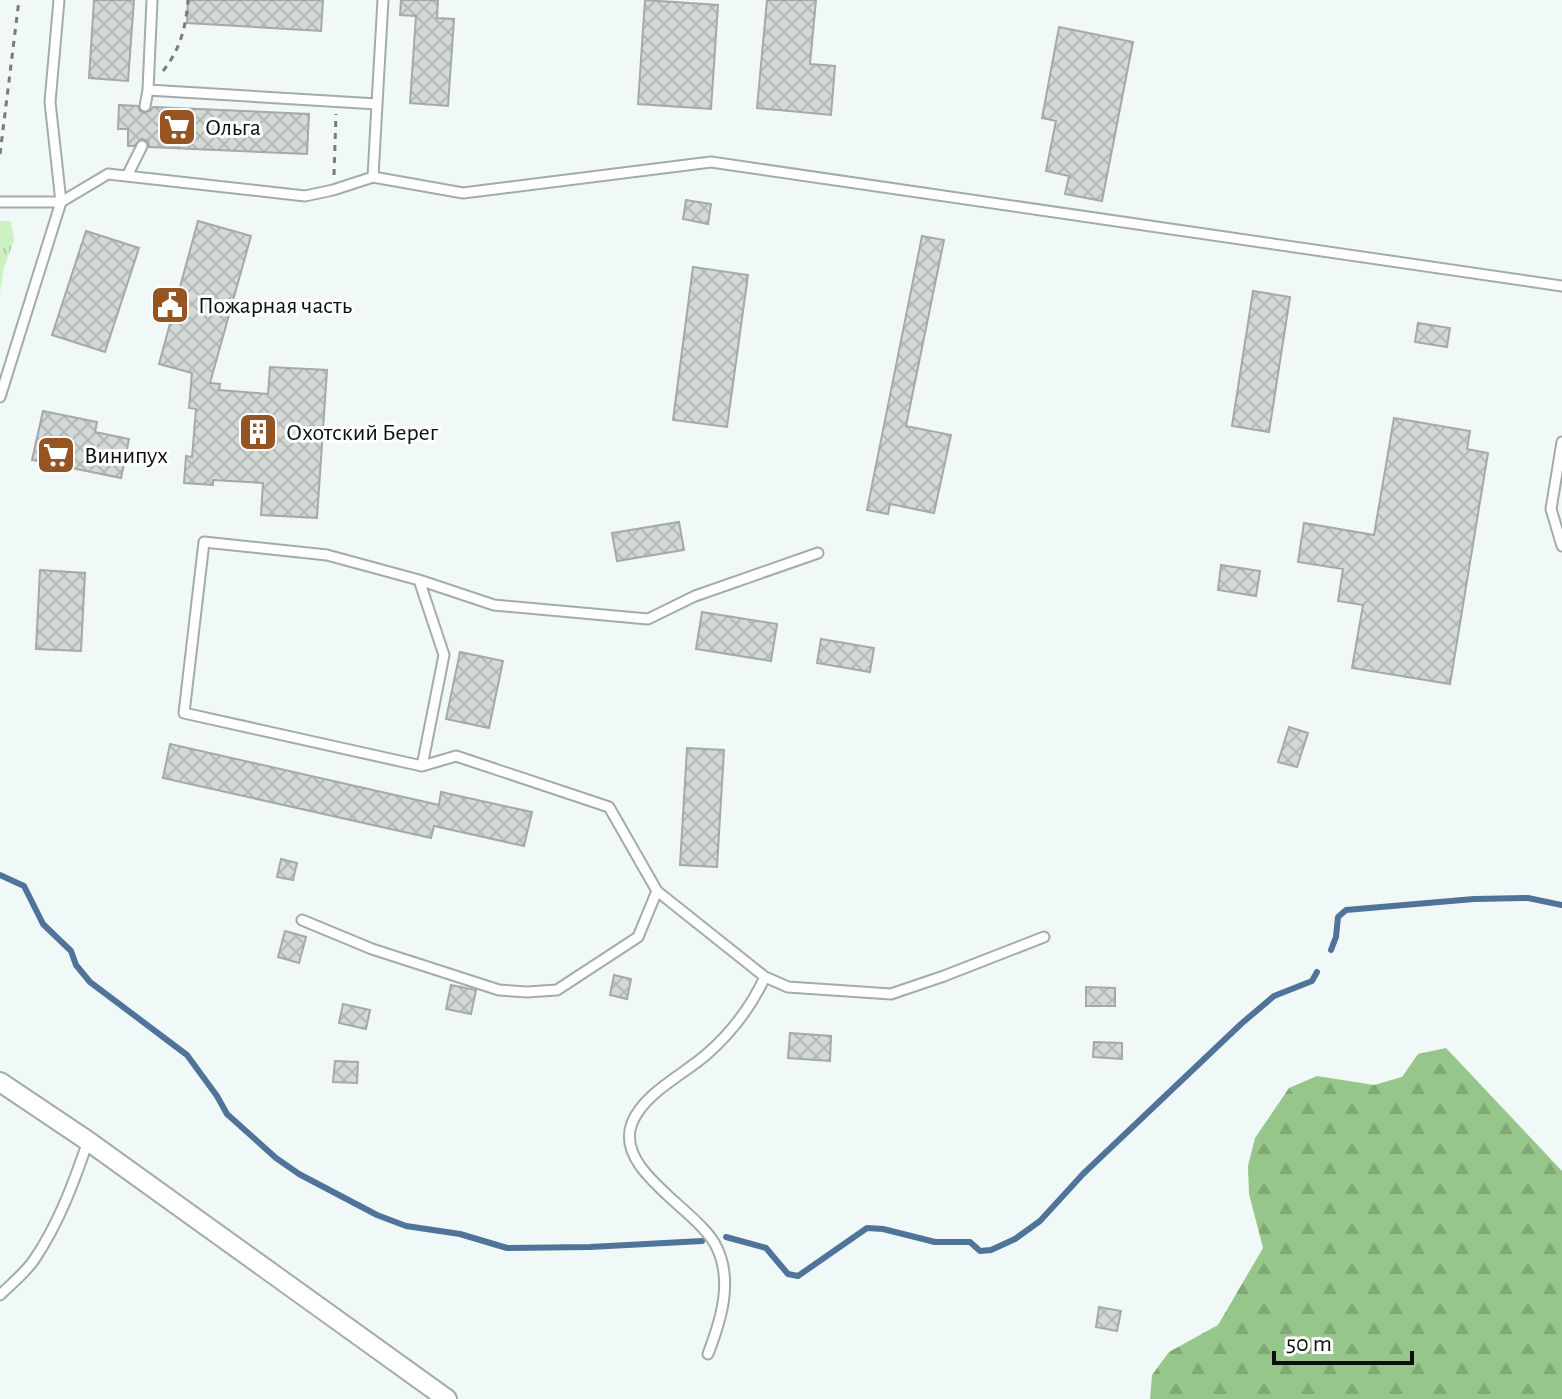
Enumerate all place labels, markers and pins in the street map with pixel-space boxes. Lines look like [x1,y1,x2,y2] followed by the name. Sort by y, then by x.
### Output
[156,106,198,148] supermarket icon: Ольга
[205,116,261,140] place label: Ольга
[149,284,191,326] public building icon: Пожарная часть
[198,294,352,318] place label: Пожарная часть
[237,411,279,453] building icon: Охотский Берег
[286,421,439,445] place label: Охотский Берег
[35,434,77,476] supermarket icon: Винипух
[84,444,168,468] place label: Винипух

